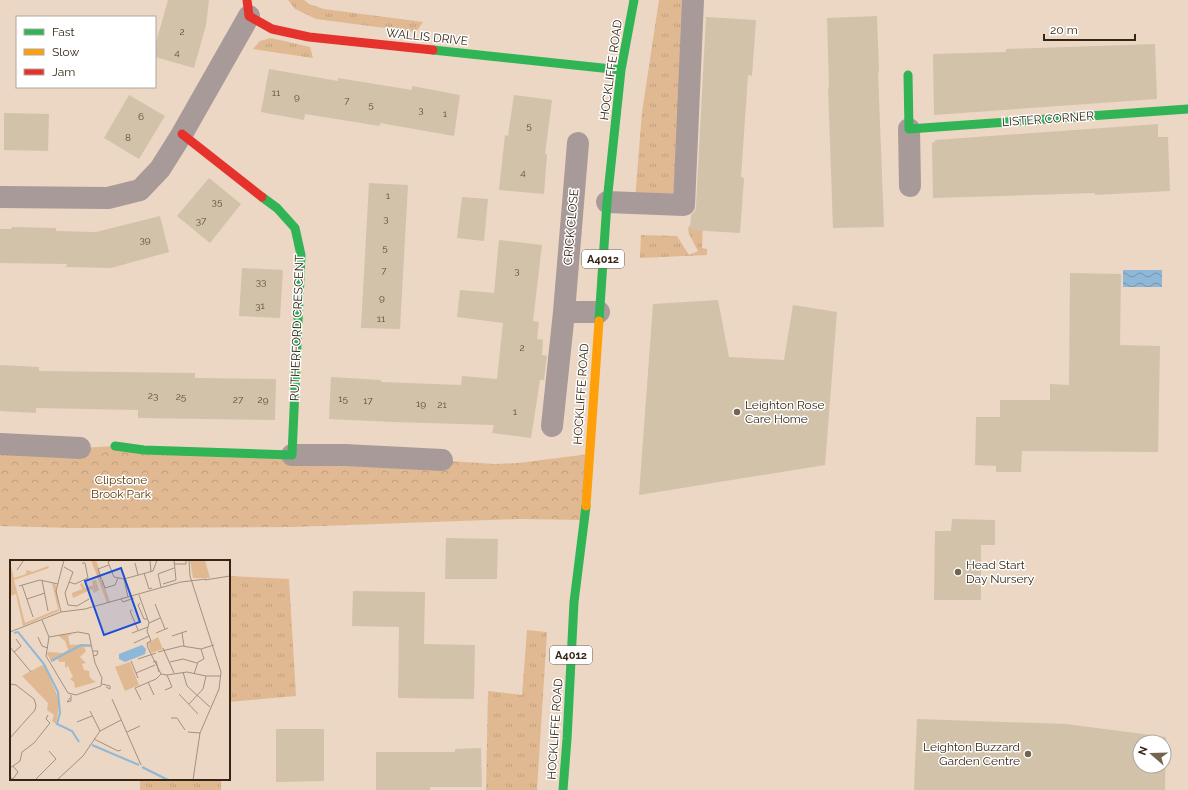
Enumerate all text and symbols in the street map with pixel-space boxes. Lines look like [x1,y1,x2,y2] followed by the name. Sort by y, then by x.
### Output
[16,16,156,88] legend
[1044,16,1135,42] scale bar
[597,18,625,121] street label: HOCKLIFFE ROAD
[1050,23,1078,37] text: 20 m
[52,25,75,39] text: Fast
[179,26,185,37] house number: 2
[385,26,469,48] street label: WALLIS DRIVE
[52,45,79,59] text: Slow
[174,47,180,58] house number: 4
[52,65,75,79] text: Jam
[272,87,281,98] house number: 11
[294,91,300,102] house number: 9
[344,95,350,106] house number: 7
[368,99,374,110] house number: 5
[418,104,424,115] house number: 3
[443,108,448,119] house number: 1
[1002,109,1095,129] street label: LISTER CORNER
[138,111,144,122] house number: 6
[526,120,532,131] house number: 5
[125,132,131,143] house number: 8
[520,167,526,178] house number: 4
[561,188,581,266] street label: CRICK CLOSE
[386,190,391,201] house number: 1
[212,196,223,207] house number: 35
[383,213,389,224] house number: 3
[196,215,207,226] house number: 37
[139,234,151,245] house number: 39
[382,242,388,253] house number: 5
[582,250,624,268] road number: A4012
[287,254,307,401] street label: RUTHERFORD CRESCENT
[381,265,387,276] house number: 7
[514,265,520,276] house number: 3
[256,276,266,287] house number: 33
[379,292,385,303] house number: 9
[255,300,266,311] house number: 31
[377,313,386,324] house number: 11
[519,342,525,353] house number: 2
[570,342,592,445] street label: HOCKLIFFE ROAD
[148,390,158,401] house number: 23
[176,391,187,402] house number: 25
[338,393,348,404] house number: 15
[233,394,244,405] house number: 27
[257,394,269,405] house number: 29
[363,395,373,406] house number: 17
[416,398,426,409] house number: 19
[745,398,825,426] place label: Leighton Rose Care Home
[437,399,447,410] house number: 21
[513,406,518,417] house number: 1
[732,407,742,417] marker: Leighton Rose Care Home
[91,473,152,501] park label: Clipstone Brook Park
[966,558,1035,586] place label: Head Start Day Nursery
[10,560,230,780] inset map
[953,567,963,577] marker: Head Start Day Nursery
[550,646,592,664] road number: A4012
[544,677,566,780] street label: HOCKLIFFE ROAD
[1132,734,1172,774] north arrow
[923,740,1020,768] place label: Leighton Buzzard Garden Centre
[1136,745,1151,757] text: N
[1023,749,1033,759] marker: Leighton Buzzard Garden Centre

